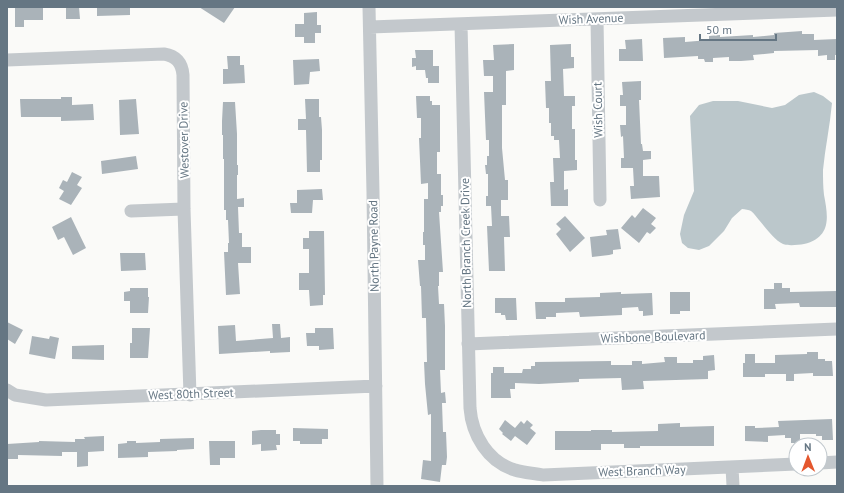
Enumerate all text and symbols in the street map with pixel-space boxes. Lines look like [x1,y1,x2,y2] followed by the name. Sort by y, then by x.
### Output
[558,10,624,27] street label: Wish Avenue
[700,16,776,42] scale bar
[706,22,732,37] text: 50 m
[590,82,605,138] street label: Wish Court
[175,102,192,179] street label: Westover Drive
[457,178,474,308] street label: North Branch Creek Drive
[365,200,382,292] street label: North Payne Road
[600,327,706,346] street label: Wishbone Boulevard
[148,385,234,402] street label: West 80th Street
[788,437,828,477] north arrow
[804,440,812,454] text: N
[598,461,686,480] street label: West Branch Way

